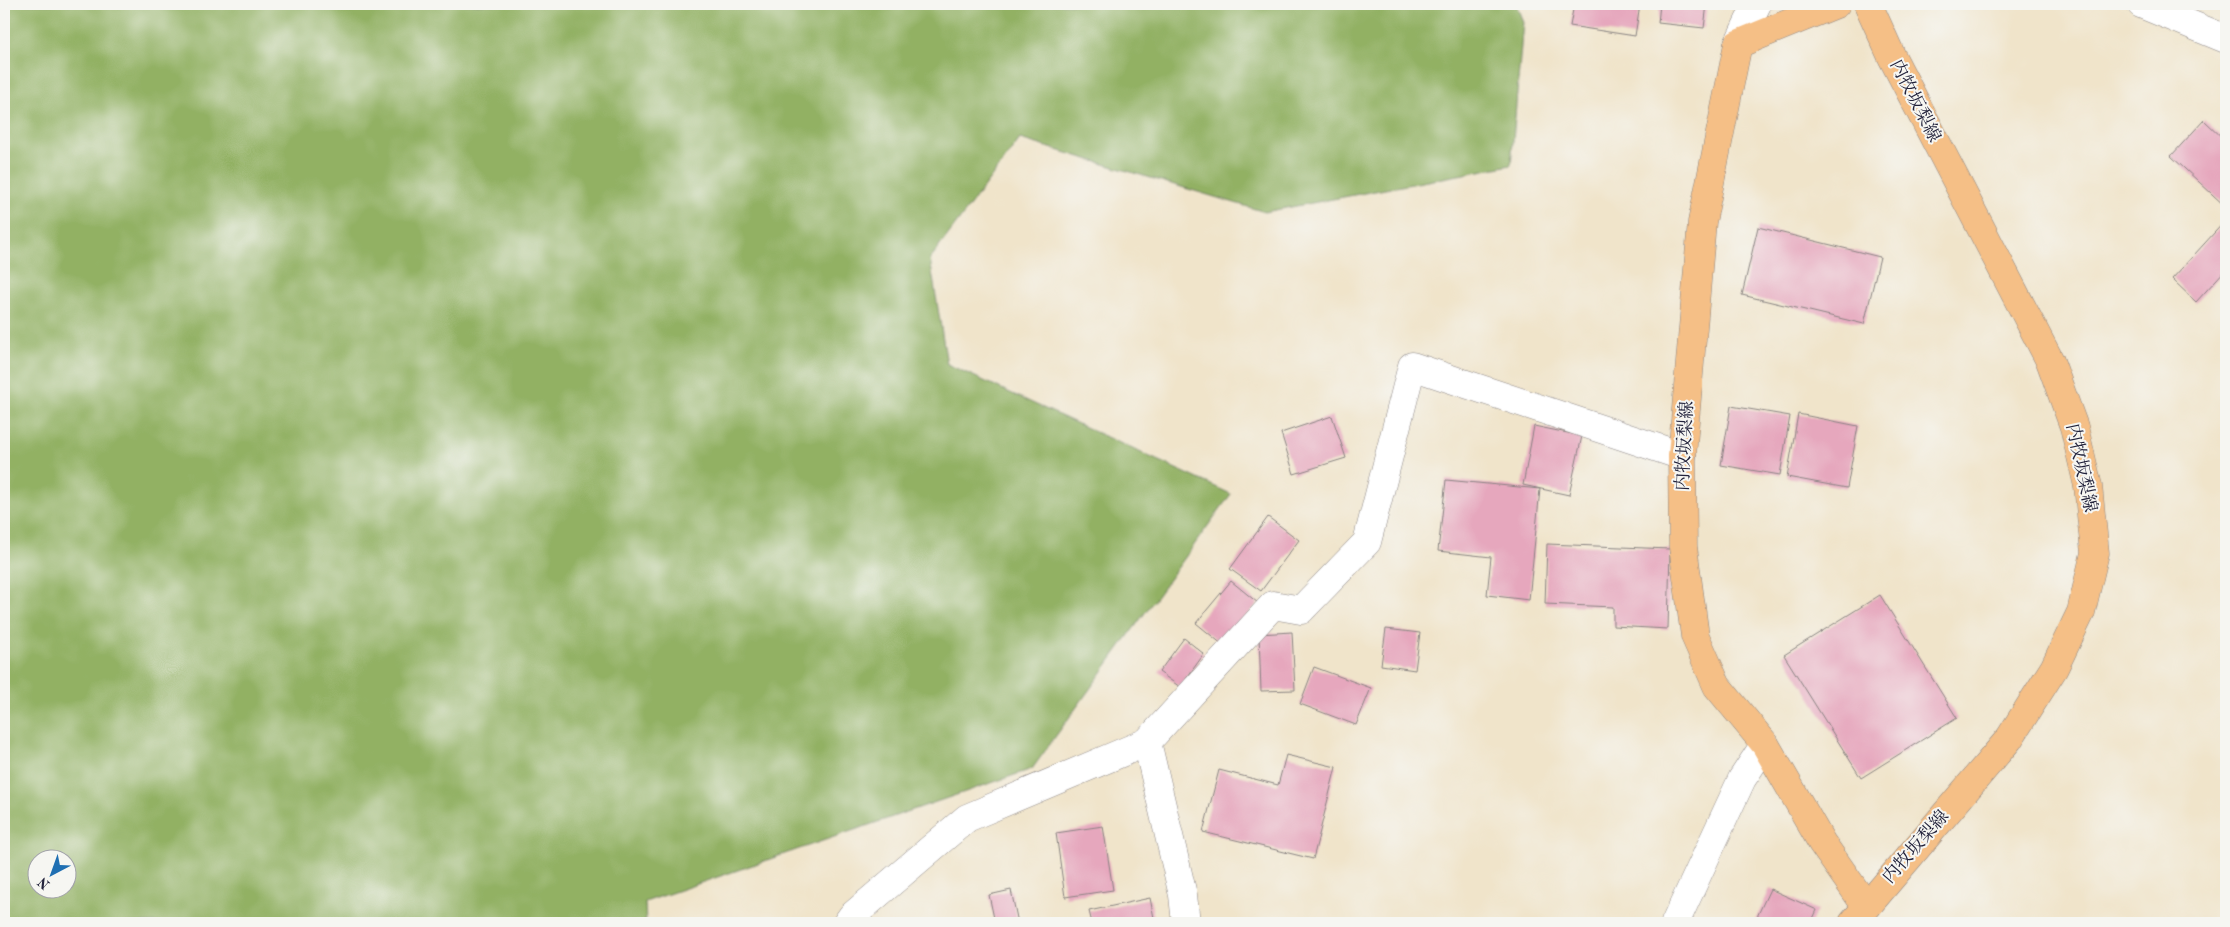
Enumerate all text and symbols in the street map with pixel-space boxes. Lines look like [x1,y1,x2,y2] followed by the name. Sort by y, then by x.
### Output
[1887,56,1945,145] street label: 内牧坂梨線
[1672,400,1696,491] street label: 内牧坂梨線
[2063,422,2101,514] street label: 内牧坂梨線
[1878,806,1952,887] street label: 内牧坂梨線
[28,850,78,900] north arrow
[35,874,53,892] text: N

